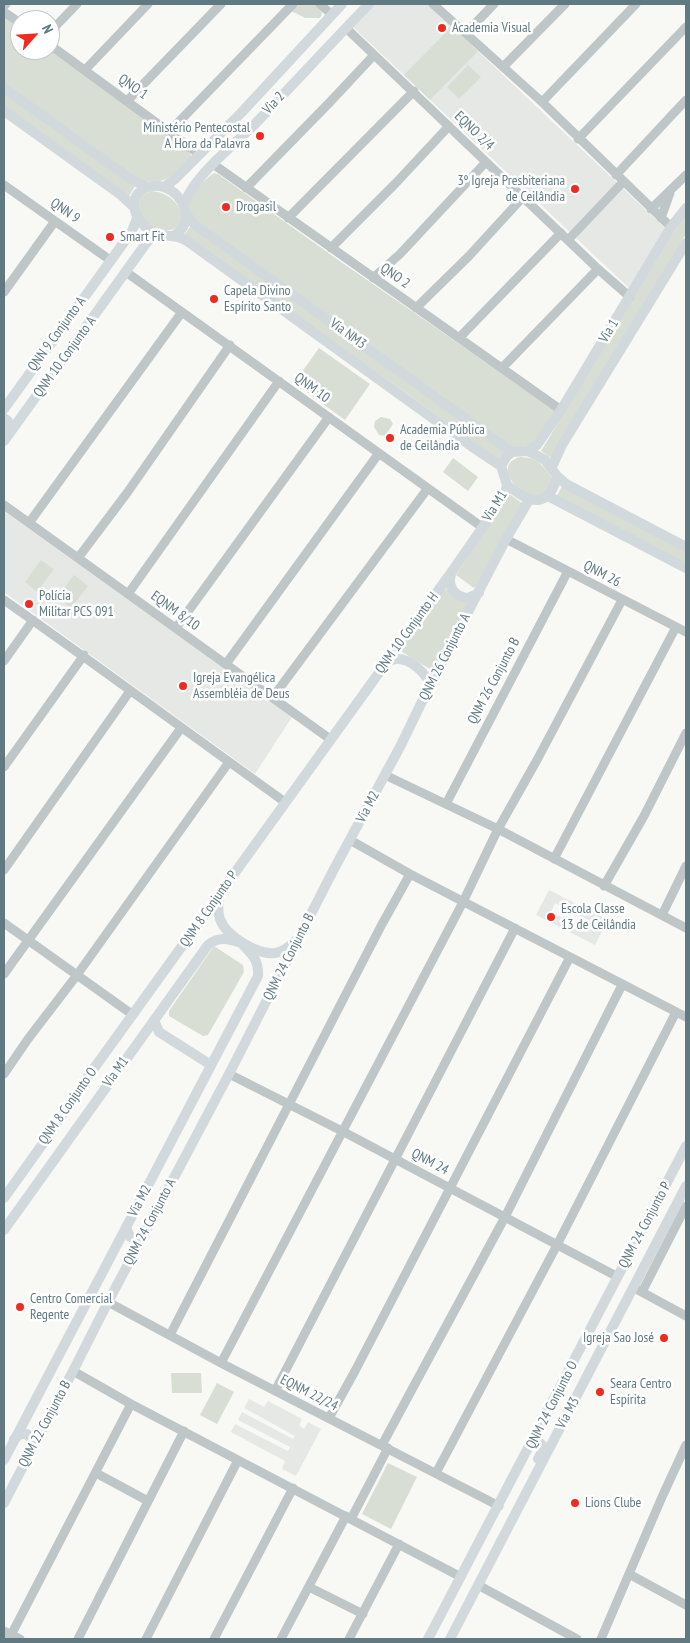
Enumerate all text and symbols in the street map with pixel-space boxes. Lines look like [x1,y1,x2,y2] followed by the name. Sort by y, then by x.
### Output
[10,10,60,60] north arrow
[452,20,531,36] place label: Academia Visual
[38,22,57,36] text: N
[436,22,448,34] marker: Academia Visual
[115,71,151,103] street label: QNO 1
[260,88,288,118] street label: Via 2
[451,108,497,154] street label: EQNO 2/4
[143,120,250,152] place label: Ministério Pentecostal A Hora da Palavra
[254,130,266,142] marker: Ministério Pentecostal A Hora da Palavra
[458,173,565,206] place label: 3º Igreja Presbiteriana de Ceilândia
[569,183,581,195] marker: 3º Igreja Presbiteriana de Ceilândia
[47,195,83,227] street label: QNN 9
[236,199,276,215] place label: Drogasil
[220,201,232,213] marker: Drogasil
[120,229,164,245] place label: Smart Fit
[104,231,116,243] marker: Smart Fit
[377,260,413,292] street label: QNO 2
[224,283,291,316] place label: Capela Divino Espírito Santo
[208,293,220,305] marker: Capela Divino Espírito Santo
[24,294,90,374] street label: QNN 9 Conjunto A
[30,313,100,401] street label: QNM 10 Conjunto A
[327,315,369,353] street label: Via NM3
[596,316,622,346] street label: Via 1
[291,370,333,406] street label: QNM 10
[400,422,485,454] place label: Academia Pública de Ceilândia
[384,432,396,444] marker: Academia Pública de Ceilândia
[479,487,511,525] street label: Via M1
[581,557,623,591] street label: QNM 26
[39,588,114,620] place label: Polícia Militar PCS 091
[147,588,203,634] street label: EQNM 8/10
[372,589,442,677] street label: QNM 10 Conjunto H
[23,598,35,610] marker: Polícia Militar PCS 091
[416,611,474,703] street label: QNM 26 Conjunto A
[464,635,524,727] street label: QNM 26 Conjunto B
[193,670,289,702] place label: Igreja Evangélica Assembléia de Deus
[177,680,189,692] marker: Igreja Evangélica Assembléia de Deus
[353,788,383,826] street label: Via M2
[177,868,241,950] street label: QNM 8 Conjunto P
[561,901,636,934] place label: Escola Classe 13 de Ceilândia
[260,911,318,1003] street label: QNM 24 Conjunto B
[545,911,557,923] marker: Escola Classe 13 de Ceilândia
[99,1054,133,1090] street label: Via M1
[35,1064,101,1148] street label: QNM 8 Conjunto O
[409,1145,451,1179] street label: QNM 24
[120,1176,180,1268] street label: QNM 24 Conjunto A
[615,1179,675,1271] street label: QNM 24 Conjunto P
[125,1182,155,1220] street label: Via M2
[30,1291,112,1324] place label: Centro Comercial Regente
[14,1301,26,1313] marker: Centro Comercial Regente
[583,1330,654,1346] place label: Igreja Sao José
[658,1332,670,1344] marker: Igreja Sao José
[523,1358,581,1452] street label: QNM 24 Conjunto O
[277,1371,341,1415] street label: EQNM 22/24
[610,1376,671,1408] place label: Seara Centro Espírita
[15,1378,75,1470] street label: QNM 22 Conjunto B
[594,1386,606,1398] marker: Seara Centro Espírita
[553,1394,583,1432] street label: Via M3
[585,1495,641,1511] place label: Lions Clube
[569,1497,581,1509] marker: Lions Clube

